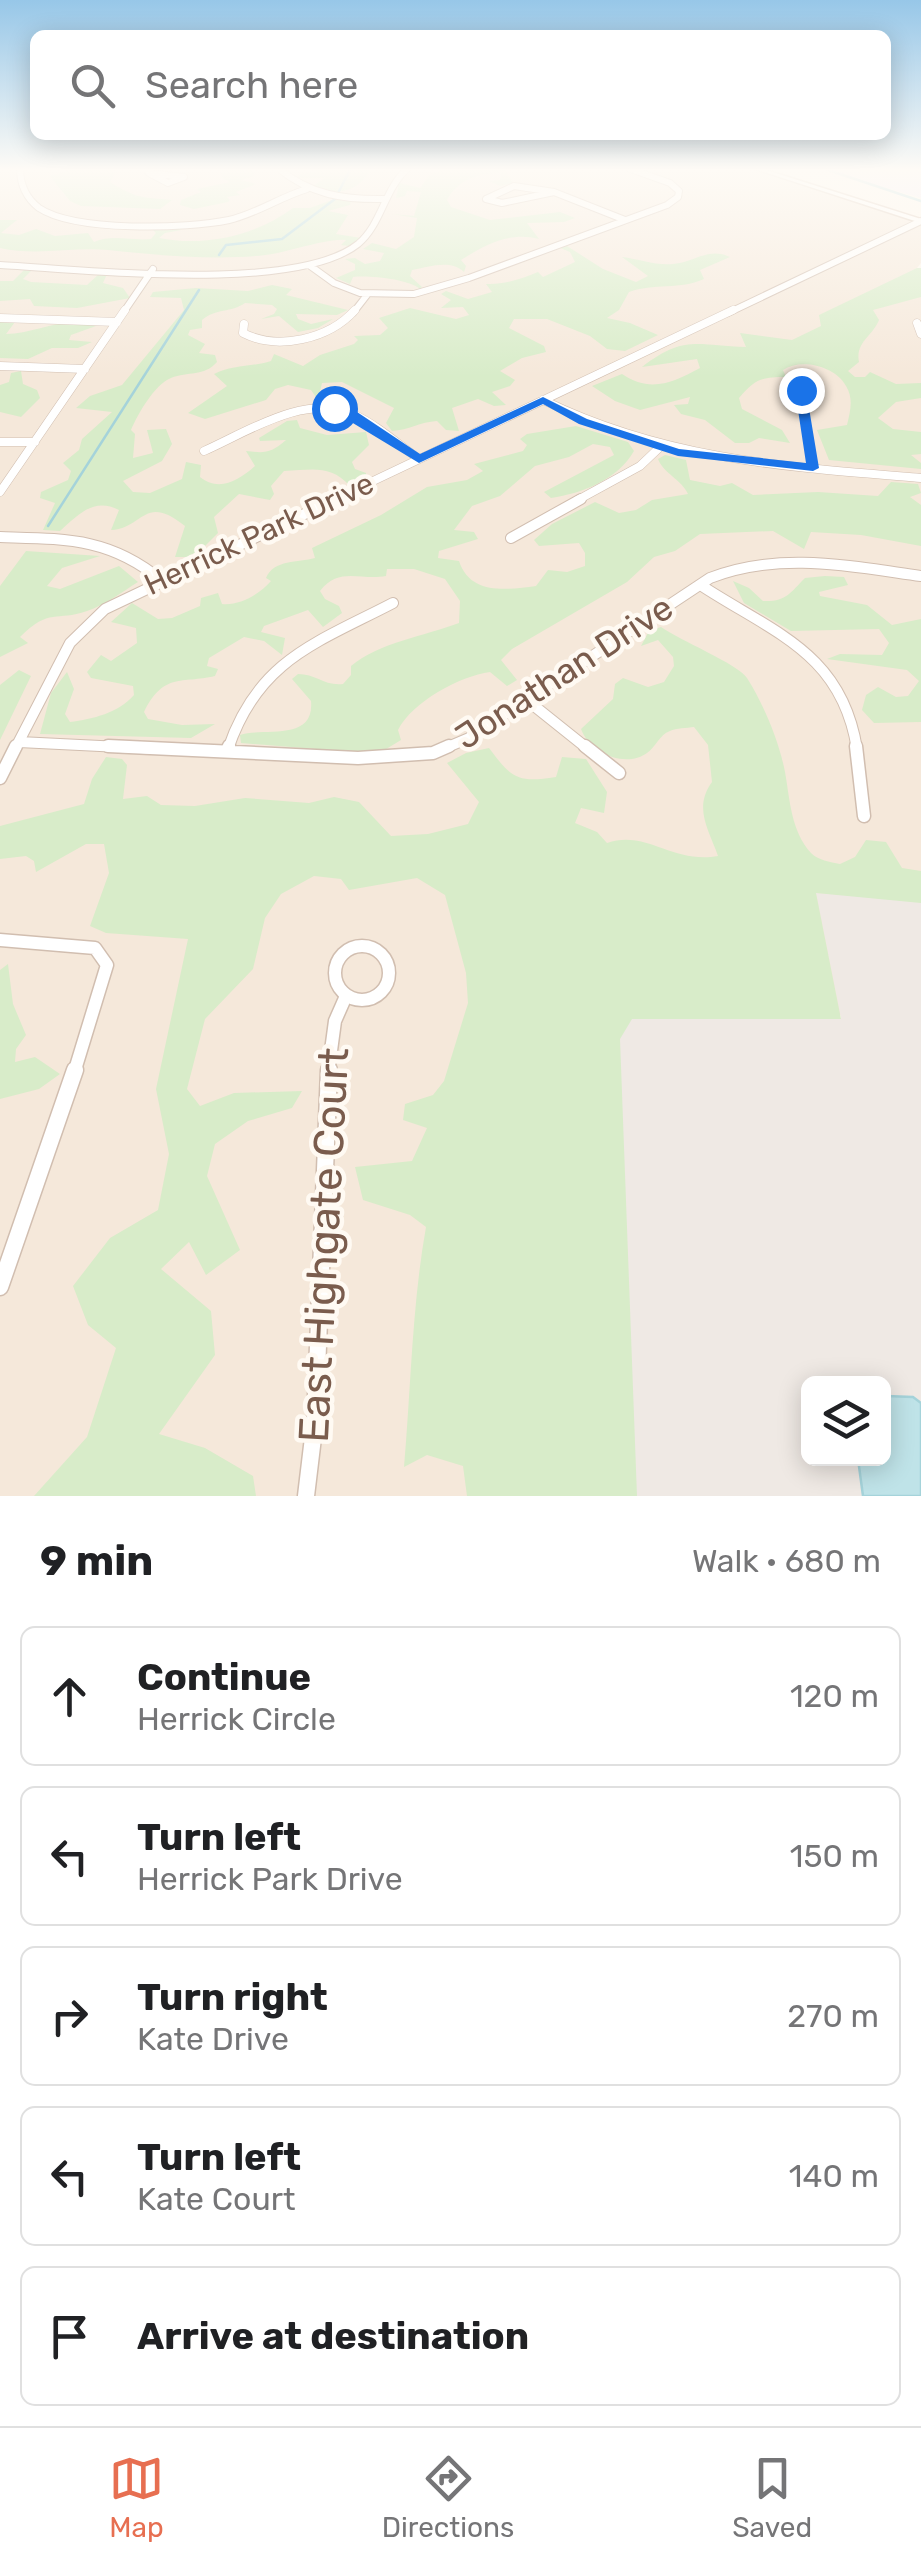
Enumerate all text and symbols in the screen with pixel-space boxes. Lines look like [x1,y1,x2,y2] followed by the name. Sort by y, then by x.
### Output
[30,30,891,140] search box
[65,58,120,113] icon: search
[145,62,358,108] text: Search here
[779,368,825,414] route end
[312,386,358,432] route start
[139,465,379,603] street label: Herrick Park Drive
[447,586,681,758] street label: Jonathan Drive
[289,1046,359,1444] street label: East Highgate Court
[801,1376,891,1466] map controls
[801,1376,891,1466] button: layers
[40,1536,153,1586] text: 9 min
[692,1542,881,1580] text: Walk · 680 m
[137,1654,311,1700] text: Continue
[42,1669,97,1724] icon: ahead
[790,1677,879,1715] text: 120 m
[137,1700,336,1738] text: Herrick Circle
[137,1814,301,1860] text: Turn left
[42,1829,97,1884] icon: left
[790,1837,879,1875] text: 150 m
[137,1860,403,1898] text: Herrick Park Drive
[137,1974,328,2020] text: Turn right
[42,1989,97,2044] icon: right
[787,1997,879,2035] text: 270 m
[137,2020,289,2058] text: Kate Drive
[137,2134,301,2180] text: Turn left
[42,2149,97,2204] icon: left
[789,2157,879,2195] text: 140 m
[137,2180,295,2218] text: Kate Court
[42,2309,97,2364] icon: arrive
[137,2313,529,2359] text: Arrive at destination
[109,2451,164,2544] tab: Map
[382,2451,514,2544] tab: Directions
[732,2451,812,2544] tab: Saved

